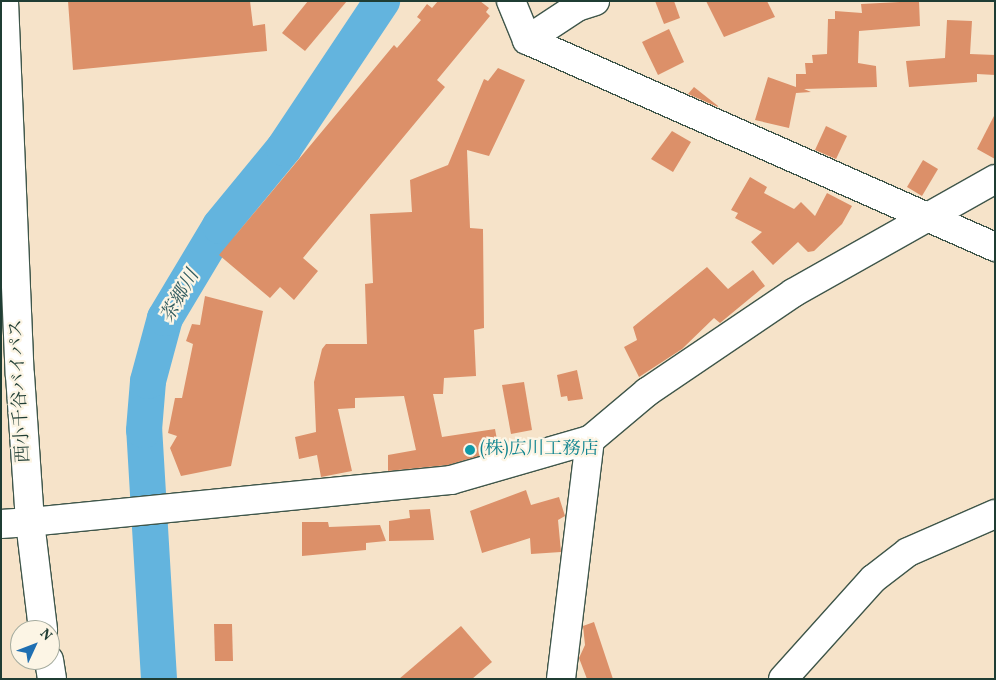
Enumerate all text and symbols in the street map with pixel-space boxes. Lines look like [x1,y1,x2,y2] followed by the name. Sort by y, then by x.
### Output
[157,267,205,327] water label: 茶郷川
[6,319,36,463] street label: 西小千谷バイパス
[480,439,598,461] place label: (株)広川工務店
[464,444,476,456] marker: (株)広川工務店
[10,620,60,670] north arrow
[35,625,56,645] text: N

